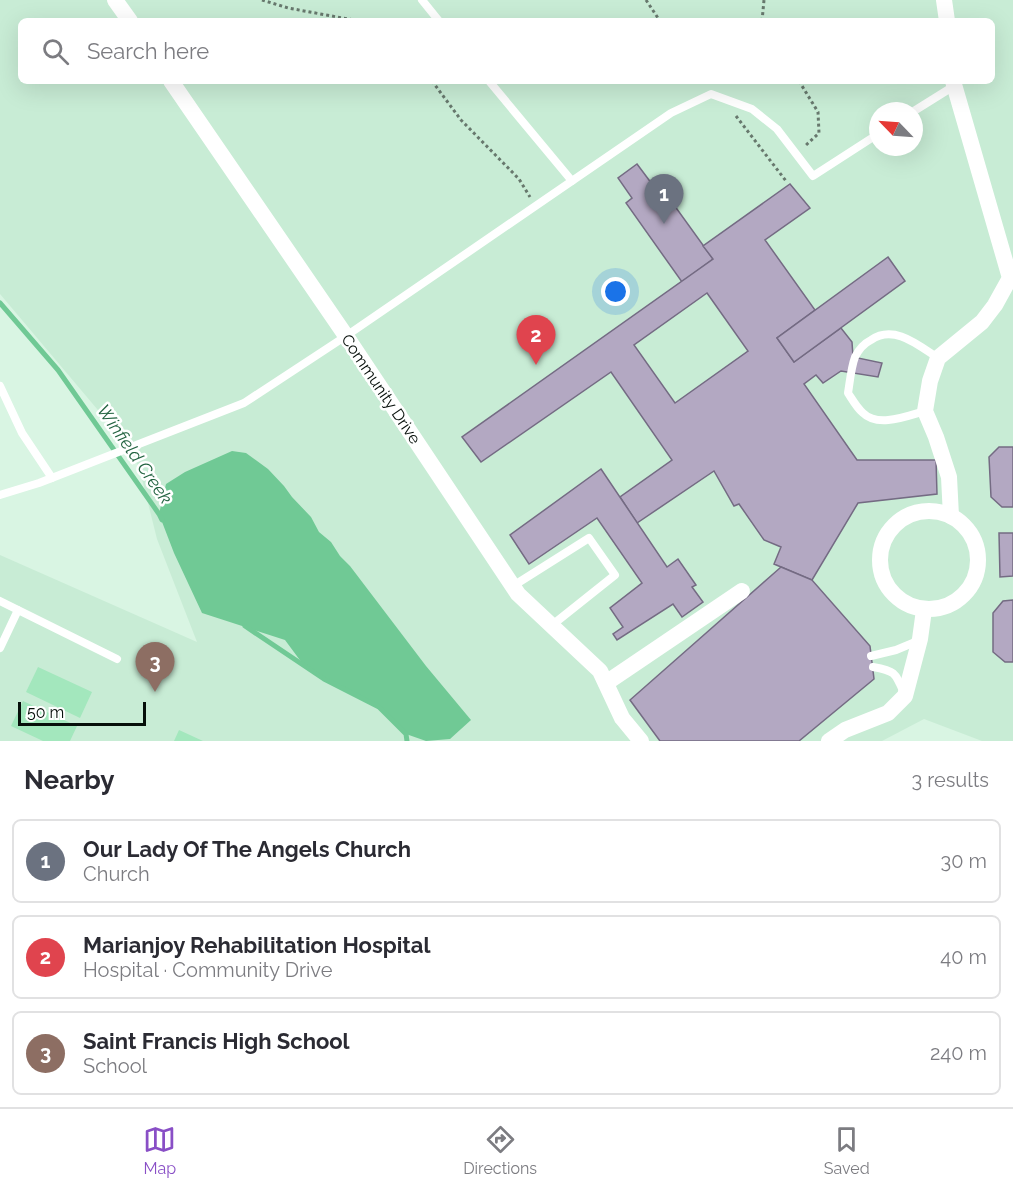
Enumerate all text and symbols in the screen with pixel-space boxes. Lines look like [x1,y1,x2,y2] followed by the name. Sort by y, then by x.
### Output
[18,18,995,84] search box
[39,35,72,68] icon: search
[87,38,209,64] text: Search here
[869,102,923,156] north arrow
[644,174,684,224] pin: 1
[601,277,630,306] your location
[516,316,556,365] pin: 2
[337,331,425,447] street label: Community Drive
[93,400,177,508] water label: Winfield Creek
[136,642,174,692] pin: 3
[18,699,146,726] scale bar
[27,703,64,722] text: 50 m
[24,765,114,795] text: Nearby
[911,768,989,792] text: 3 results
[83,836,411,862] text: Our Lady Of The Angels Church
[41,849,50,873] text: 1
[941,849,987,873] text: 30 m
[83,862,150,886] text: Church
[83,932,430,958] text: Marianjoy Rehabilitation Hospital
[40,945,51,969] text: 2
[940,945,987,969] text: 40 m
[83,958,332,982] text: Hospital · Community Drive
[83,1028,350,1054] text: Saint Francis High School
[40,1041,51,1065] text: 3
[930,1041,987,1065] text: 240 m
[83,1054,147,1078] text: School
[143,1123,176,1178] tab: Map
[463,1123,537,1178] tab: Directions
[824,1123,870,1178] tab: Saved

